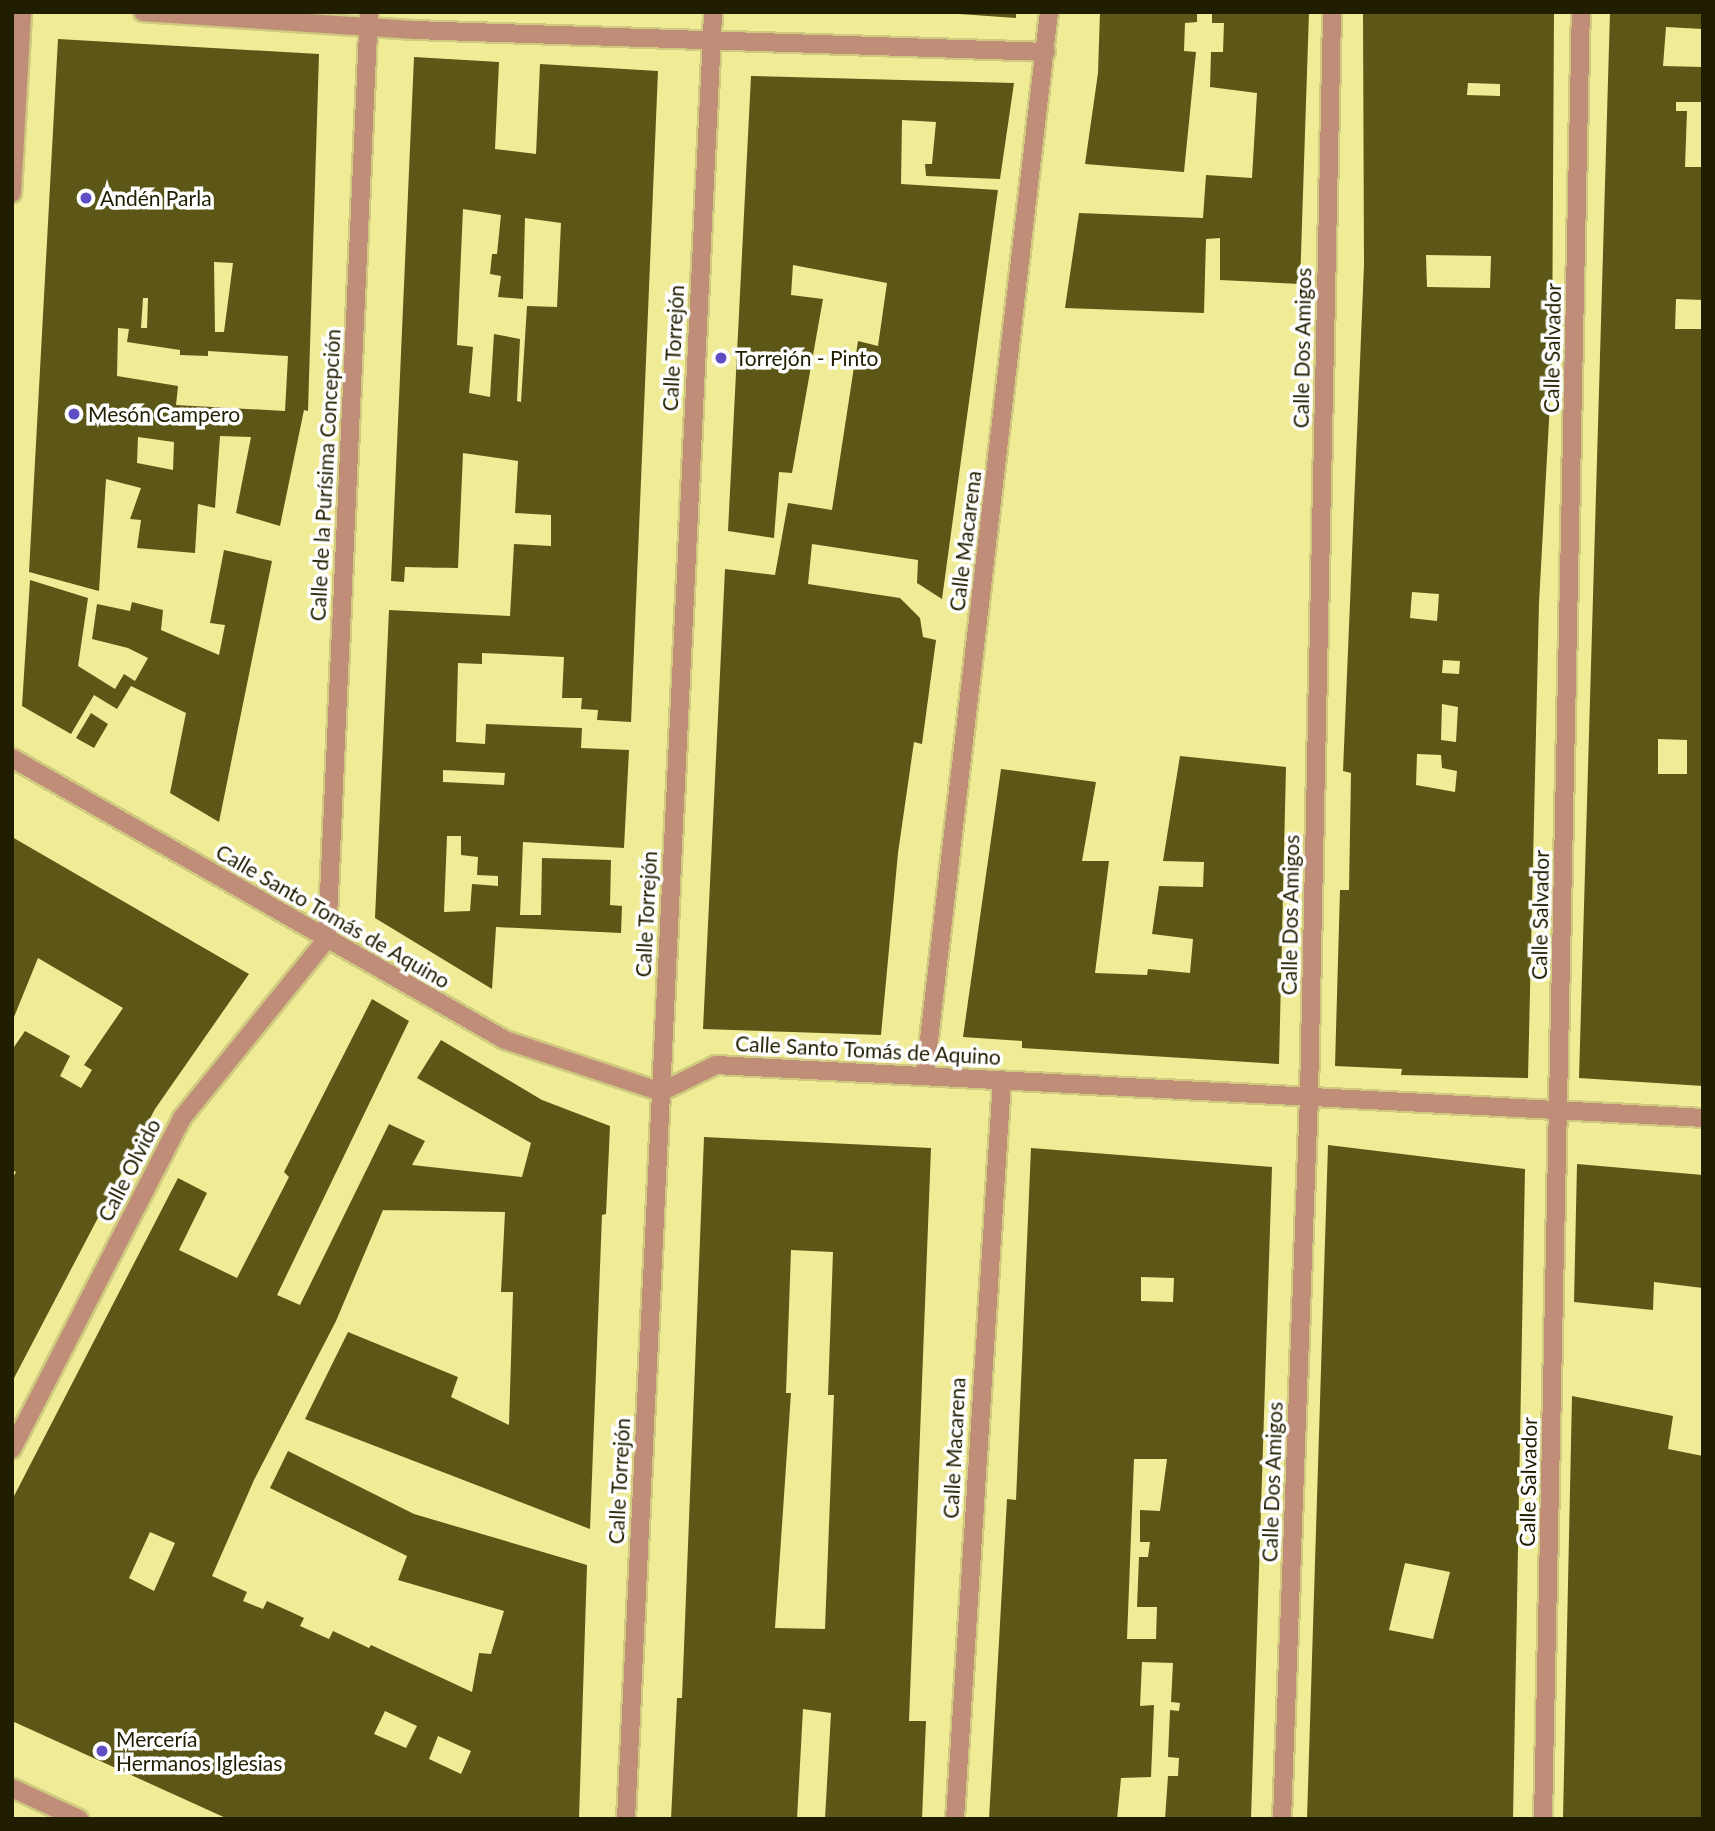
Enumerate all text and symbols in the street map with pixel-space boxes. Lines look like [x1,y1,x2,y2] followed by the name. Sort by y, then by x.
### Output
[100,185,212,211] place label: Andén Parla
[78,190,94,206] marker: Andén Parla
[1288,267,1316,429] street label: Calle Dos Amigos
[1538,283,1566,413] street label: Calle Salvador
[657,284,689,412] street label: Calle Torrejón
[305,328,345,622] street label: Calle de la Purísima Concepción
[735,345,878,371] place label: Torrejón - Pinto
[713,350,729,366] marker: Torrejón - Pinto
[88,401,240,427] place label: Mesón Campero
[66,406,82,422] marker: Mesón Campero
[944,469,986,613] street label: Calle Macarena
[1276,834,1304,996] street label: Calle Dos Amigos
[211,838,455,994] street label: Calle Santo Tomás de Aquino
[630,850,662,978] street label: Calle Torrejón
[1526,850,1554,980] street label: Calle Salvador
[734,1030,1002,1070] street label: Calle Santo Tomás de Aquino
[92,1114,166,1226] street label: Calle Olvido
[938,1377,970,1519] street label: Calle Macarena
[1257,1401,1287,1563] street label: Calle Dos Amigos
[603,1417,635,1545] street label: Calle Torrejón
[1514,1417,1542,1547] street label: Calle Salvador
[116,1726,282,1776] place label: Mercería Hermanos Iglesias
[94,1743,110,1759] marker: Mercería Hermanos Iglesias

